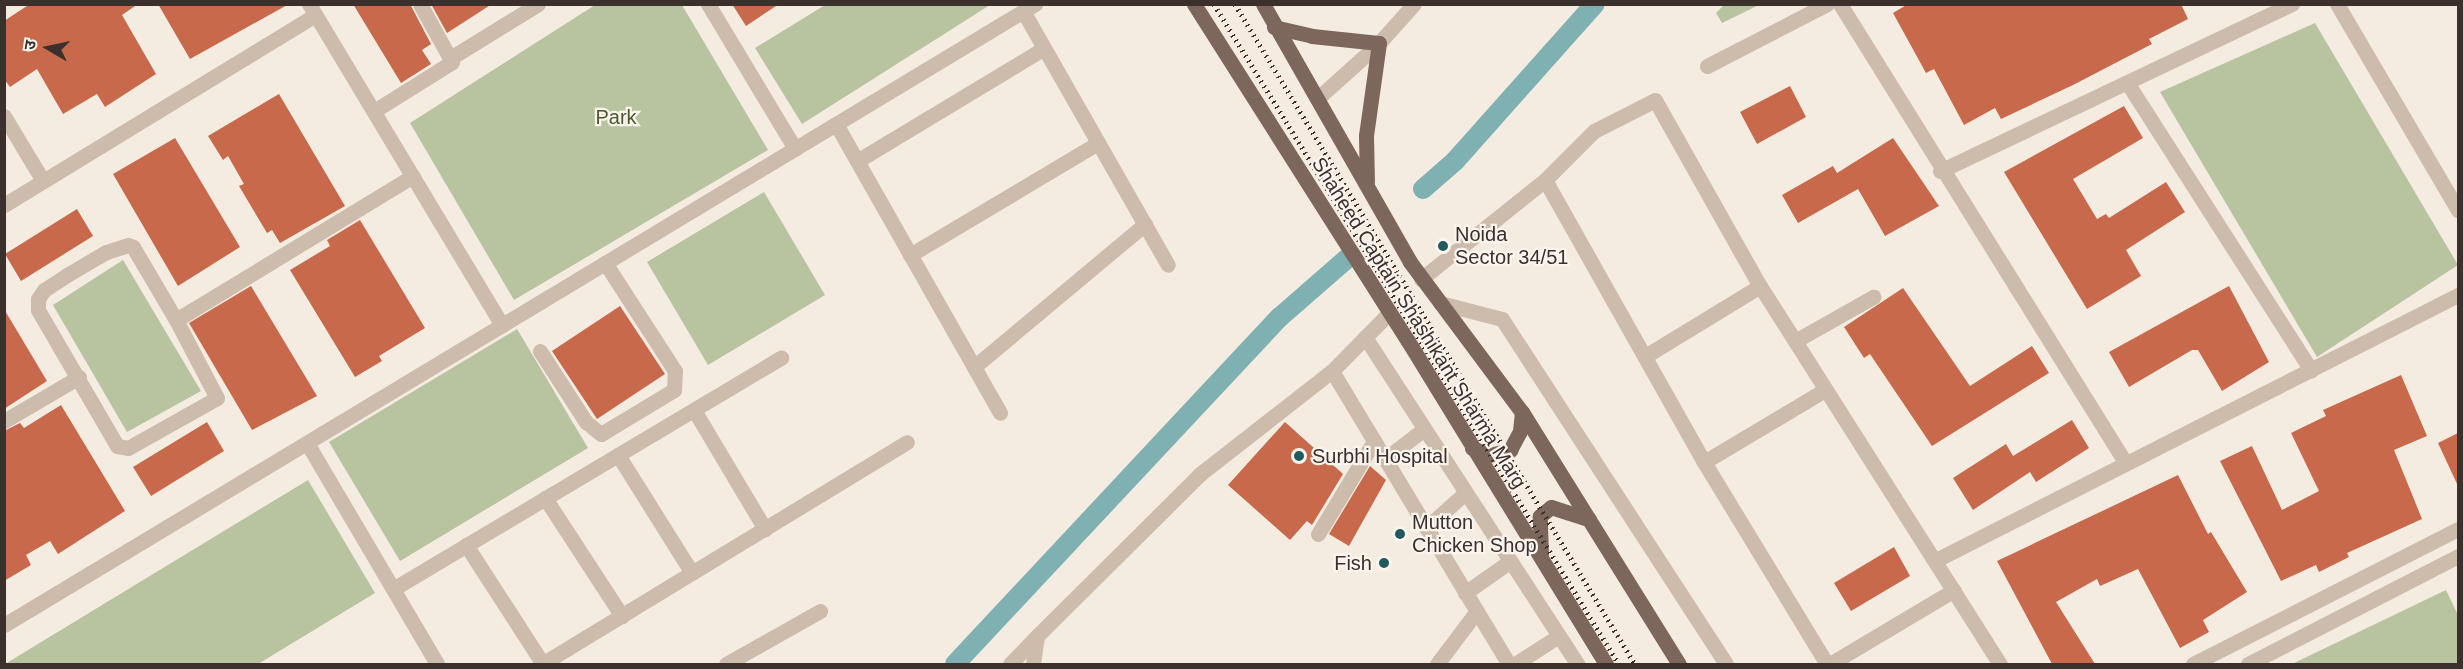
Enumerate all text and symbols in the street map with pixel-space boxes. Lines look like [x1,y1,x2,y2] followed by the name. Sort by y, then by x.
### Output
[18,18,78,78] north arrow
[21,39,39,51] text: उ
[595,105,637,129] park label: Park
[1307,153,1531,493] street label: Shaheed Captain Shashikant Sharma Marg
[1455,222,1568,269] place label: Noida Sector 34/51
[1436,239,1450,253] marker: Noida Sector 34/51
[1312,444,1448,468] place label: Surbhi Hospital
[1290,447,1308,465] marker: Surbhi Hospital
[1412,510,1537,557] place label: Mutton Chicken Shop
[1393,527,1407,541] marker: Mutton Chicken Shop
[1334,551,1372,575] place label: Fish
[1377,556,1391,570] marker: Fish

